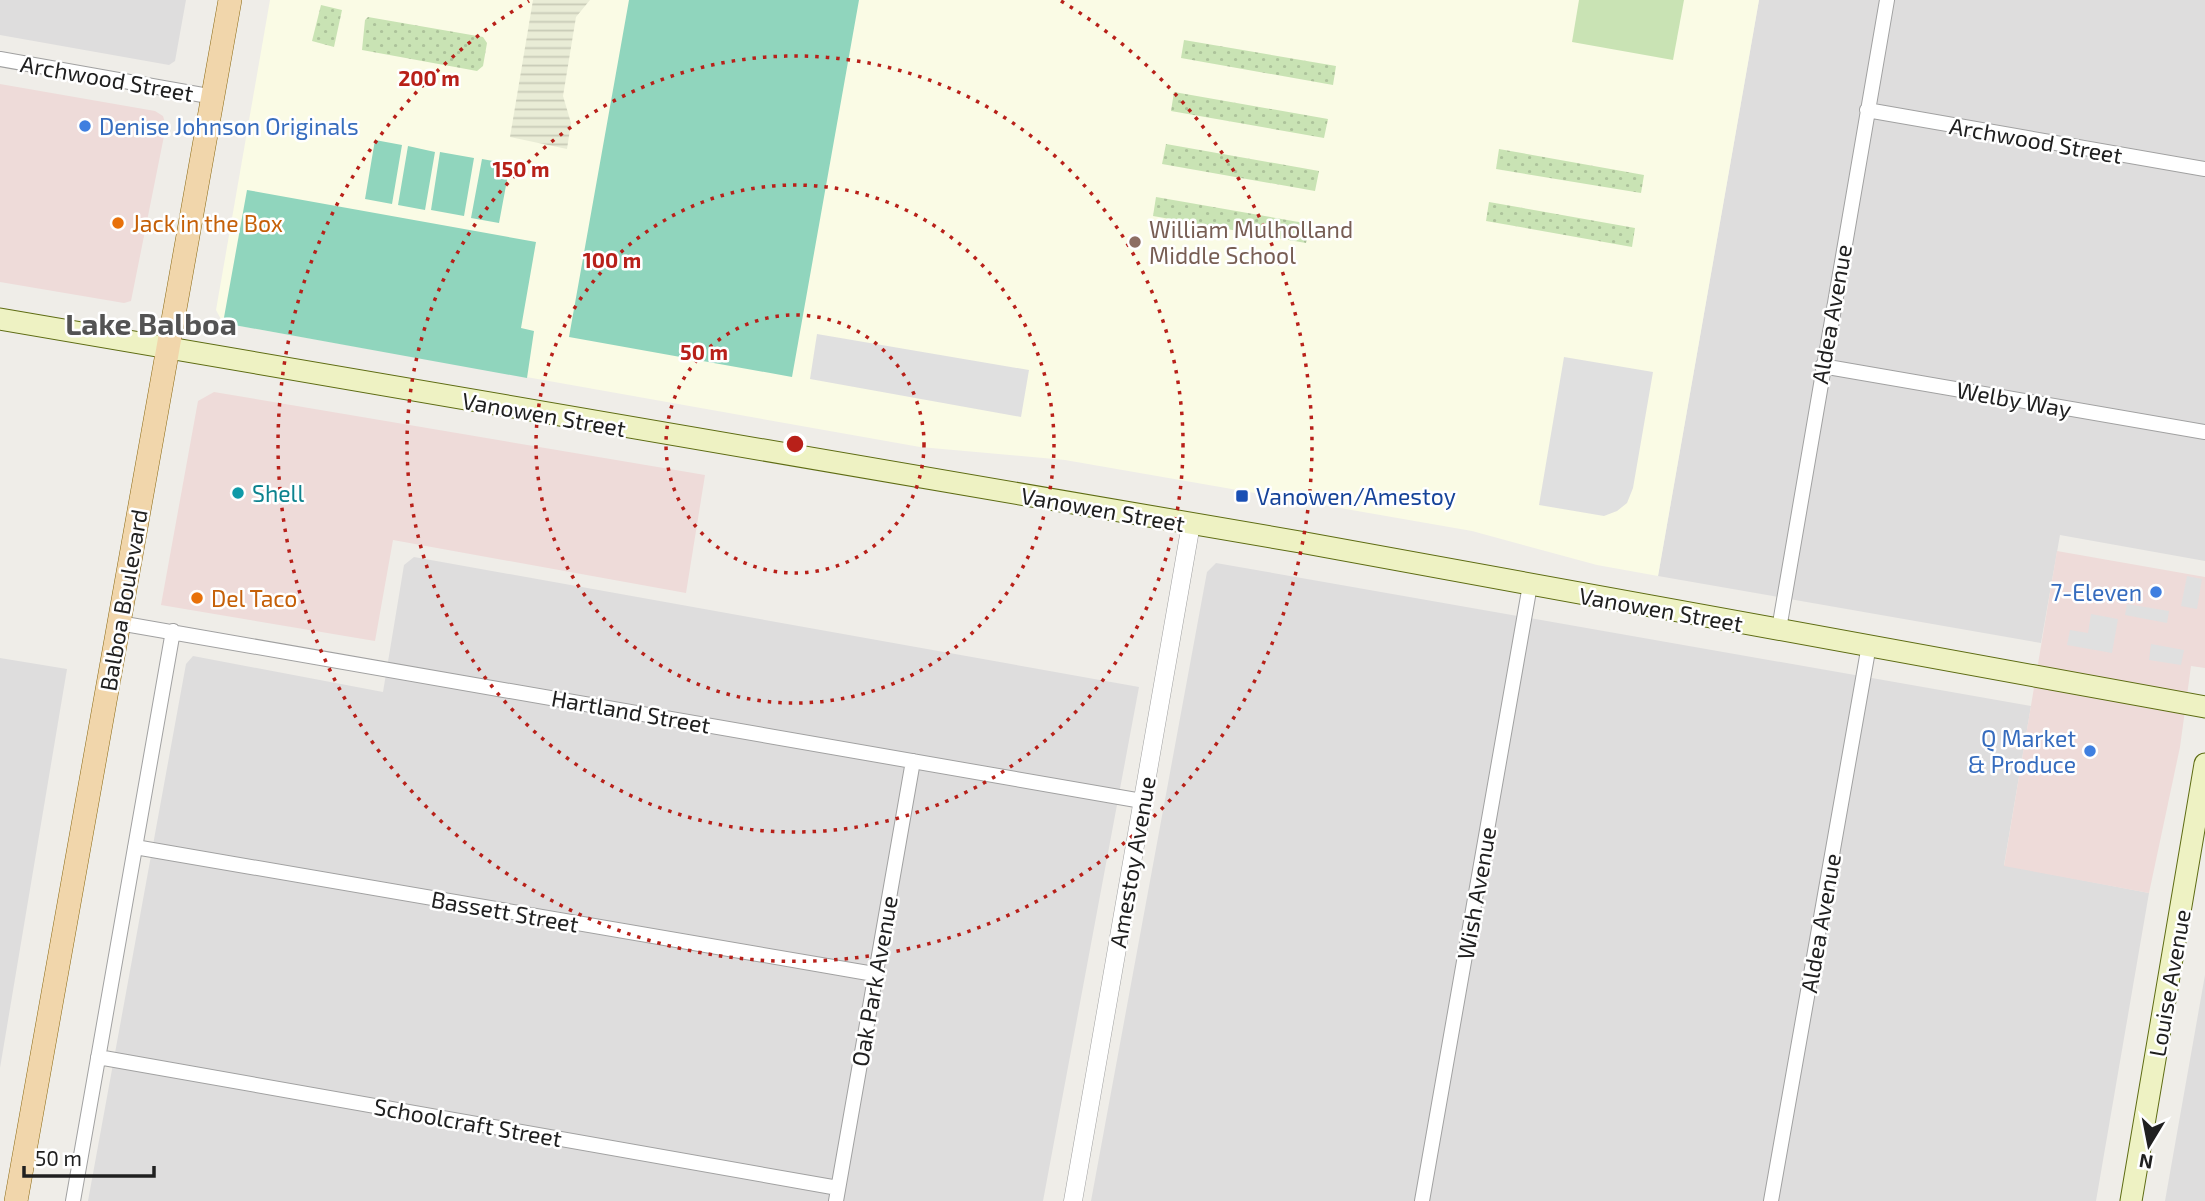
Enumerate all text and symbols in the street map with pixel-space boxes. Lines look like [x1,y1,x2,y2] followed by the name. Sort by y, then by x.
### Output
[18,49,196,107] street label: Archwood Street
[398,65,460,90] text: 200 m
[1947,111,2125,169] street label: Archwood Street
[99,112,359,140] place label: Denise Johnson Originals
[77,118,93,134] marker: Denise Johnson Originals
[493,156,549,181] text: 150 m
[132,209,283,237] place label: Jack in the Box
[110,215,126,231] marker: Jack in the Box
[1149,215,1353,269] place label: William Mulholland Middle School
[1127,234,1143,250] marker: William Mulholland Middle School
[1805,242,1857,386] street label: Aldea Avenue
[583,247,641,272] text: 100 m
[65,305,237,341] district label: Lake Balboa
[680,339,728,364] text: 50 m
[1954,375,2074,423] street label: Welby Way
[460,386,628,442] street label: Vanowen Street
[783,432,807,456] centre of rings
[252,479,304,507] place label: Shell
[1019,481,1187,537] street label: Vanowen Street
[1256,482,1456,510] place label: Vanowen/Amestoy
[230,485,246,501] marker: Shell
[1234,488,1250,504] marker: Vanowen/Amestoy
[93,507,153,693] street label: Balboa Boulevard
[2051,578,2142,606] place label: 7-Eleven
[1577,581,1745,637] street label: Vanowen Street
[211,584,297,612] place label: Del Taco
[2148,584,2164,600] marker: 7-Eleven
[189,590,205,606] marker: Del Taco
[549,683,713,739] street label: Hartland Street
[1968,724,2076,778] place label: Q Market & Produce
[2082,743,2098,759] marker: Q Market & Produce
[1103,774,1161,950] street label: Amestoy Avenue
[1451,824,1501,962] street label: Wish Avenue
[1794,851,1846,995] street label: Aldea Avenue
[429,884,581,938] street label: Bassett Street
[845,893,903,1069] street label: Oak Park Avenue
[2142,907,2196,1059] street label: Louise Avenue
[372,1092,564,1152] street label: Schoolcraft Street
[2114,1110,2184,1180] north arrow
[24,1134,154,1178] scale bar
[35,1145,82,1170] text: 50 m
[2137,1150,2155,1175] text: N

